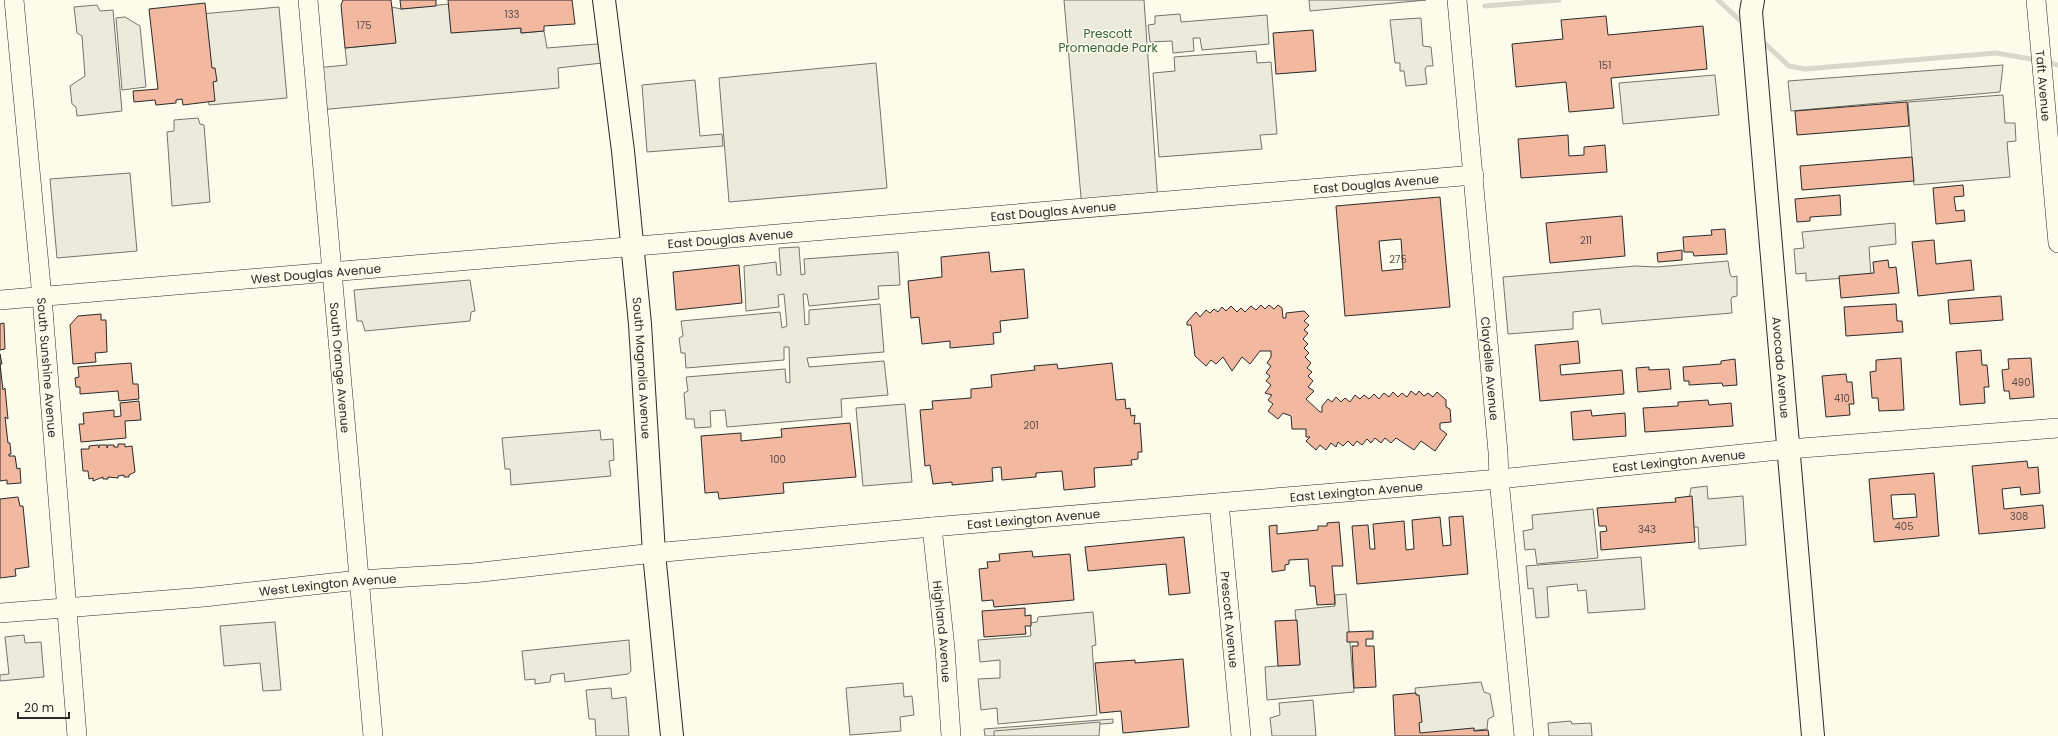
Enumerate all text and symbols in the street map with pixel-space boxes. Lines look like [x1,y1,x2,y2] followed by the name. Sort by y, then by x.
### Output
[505,7,520,22] house number: 133
[357,18,371,33] house number: 175
[1058,25,1158,56] park label: Prescott Promenade Park
[2032,49,2055,122] street label: Taft Avenue
[1599,58,1611,73] house number: 151
[1313,170,1439,197] street label: East Douglas Avenue
[990,197,1117,224] street label: East Douglas Avenue
[667,224,794,252] street label: East Douglas Avenue
[1580,233,1592,248] house number: 211
[1389,252,1407,267] house number: 275
[250,259,382,287] street label: West Douglas Avenue
[629,296,656,439] street label: South Magnolia Avenue
[34,297,62,438] street label: South Sunshine Avenue
[326,301,355,434] street label: South Orange Avenue
[1477,316,1504,421] street label: Claydelle Avenue
[1769,316,1794,419] street label: Avocado Avenue
[2012,375,2030,390] house number: 490
[1834,391,1850,406] house number: 410
[1023,418,1039,433] house number: 201
[1612,445,1746,476] street label: East Lexington Avenue
[770,452,786,467] house number: 100
[1289,477,1424,505] street label: East Lexington Avenue
[966,504,1101,532] street label: East Lexington Avenue
[2010,509,2028,524] house number: 308
[1895,519,1913,534] house number: 405
[1638,522,1656,537] house number: 343
[258,569,397,599] street label: West Lexington Avenue
[1217,570,1243,669] street label: Prescott Avenue
[929,580,956,683] street label: Highland Avenue
[18,694,69,720] scale bar
[24,699,54,716] text: 20 m

